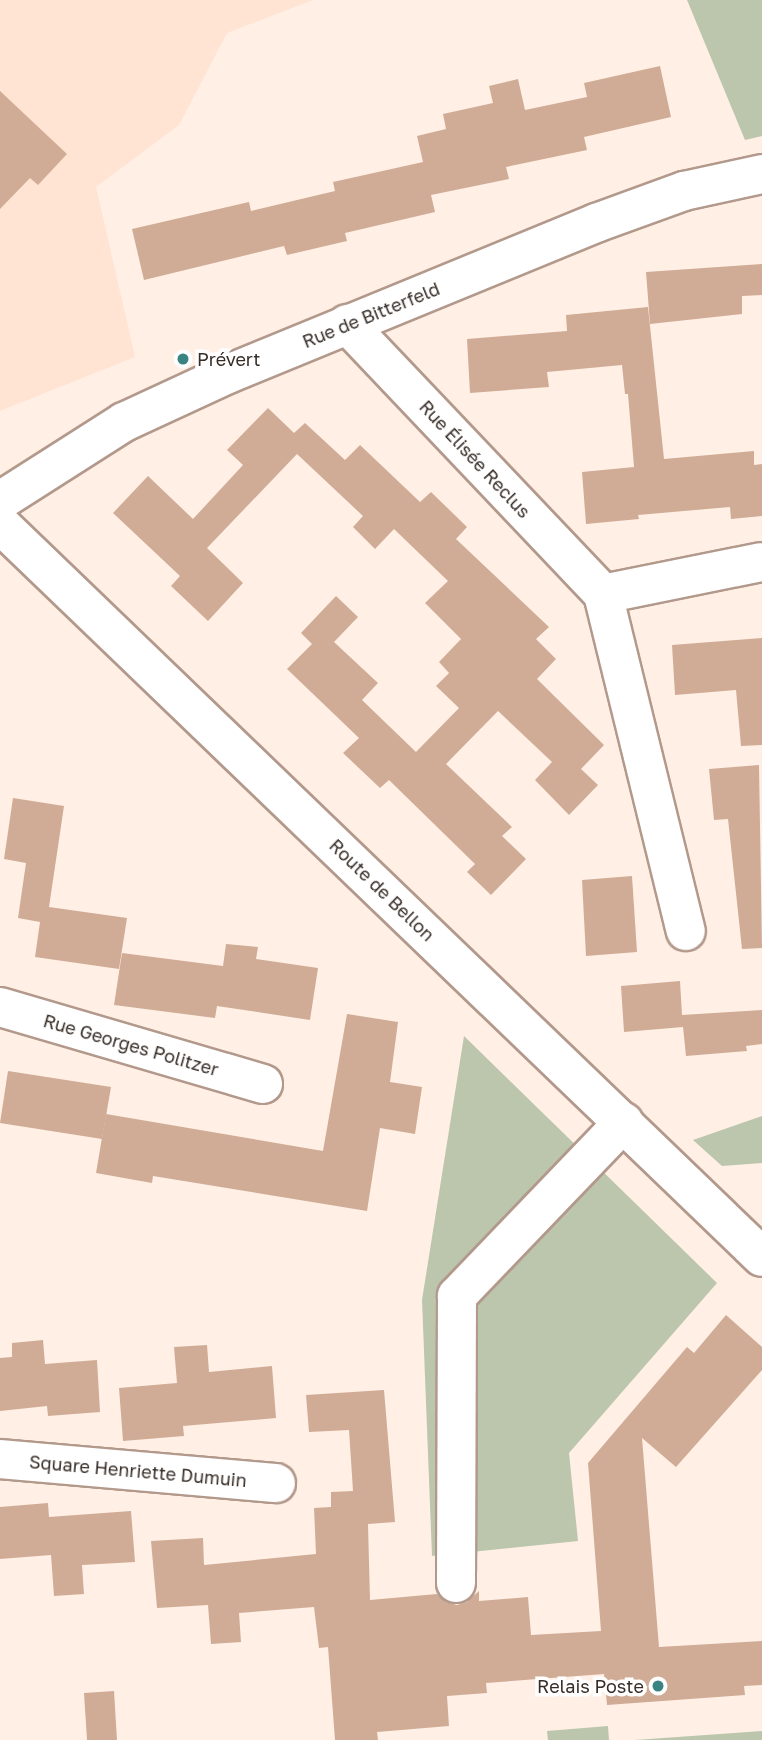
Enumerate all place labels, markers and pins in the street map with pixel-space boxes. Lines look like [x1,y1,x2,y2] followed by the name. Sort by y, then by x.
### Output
[197,348,260,370] place label: Prévert
[175,351,191,367] marker: Prévert
[537,1675,644,1697] place label: Relais Poste
[650,1678,666,1694] marker: Relais Poste

